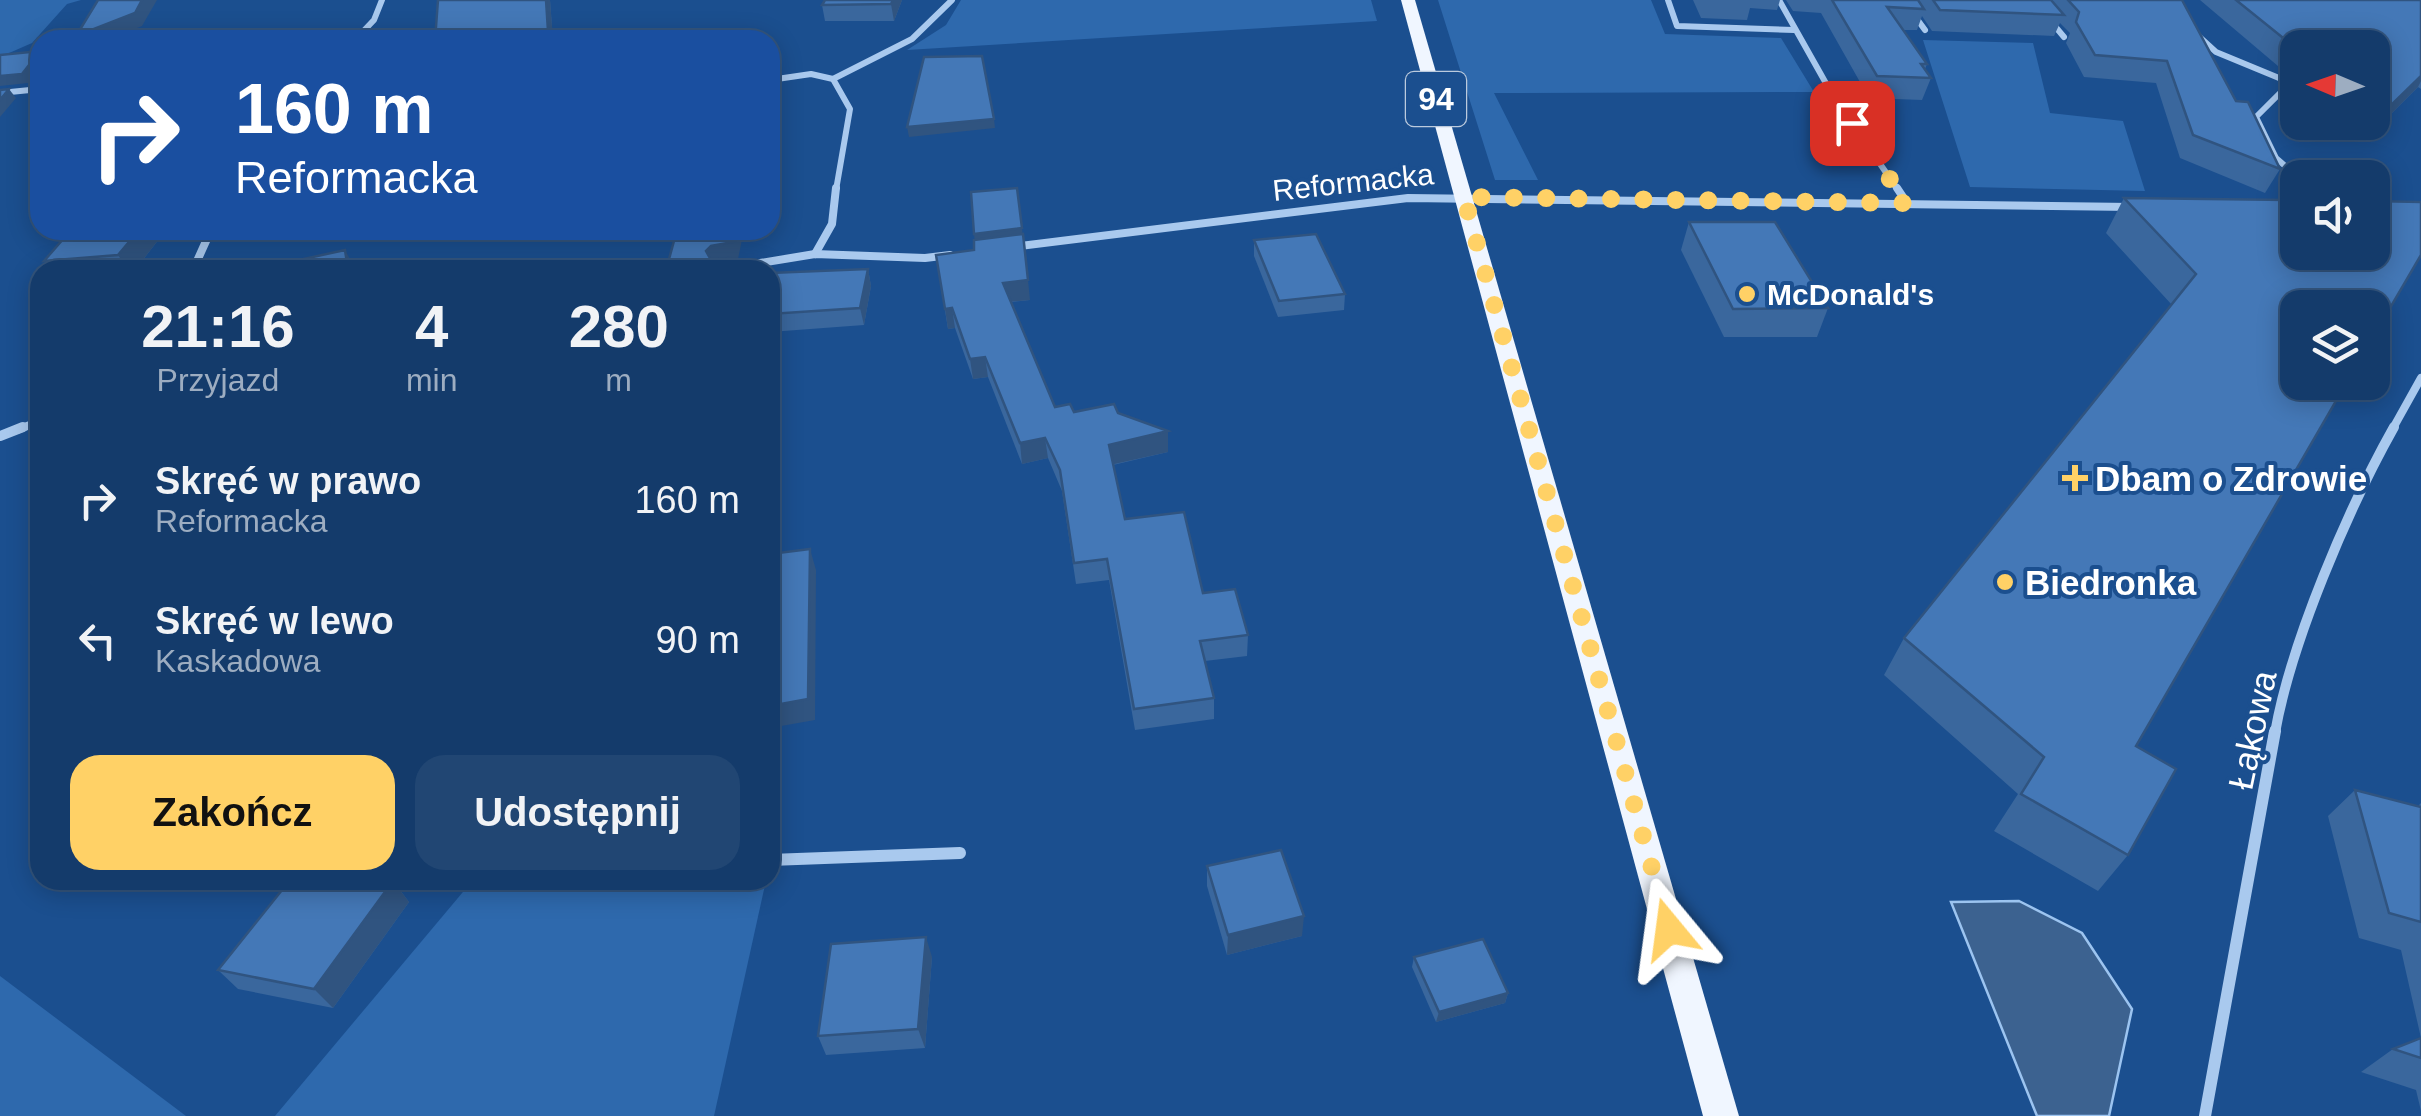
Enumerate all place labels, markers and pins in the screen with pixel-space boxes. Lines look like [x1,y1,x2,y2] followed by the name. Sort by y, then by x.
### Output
[1810,81,1895,166] pin
[1767,278,1934,311] place label: McDonald's
[1736,283,1758,305] marker: McDonald's
[2095,459,2367,498] place label: Dbam o Zdrowie
[2064,467,2086,489] marker: Dbam o Zdrowie
[2025,563,2197,602] place label: Biedronka
[1994,571,2016,593] marker: Biedronka

